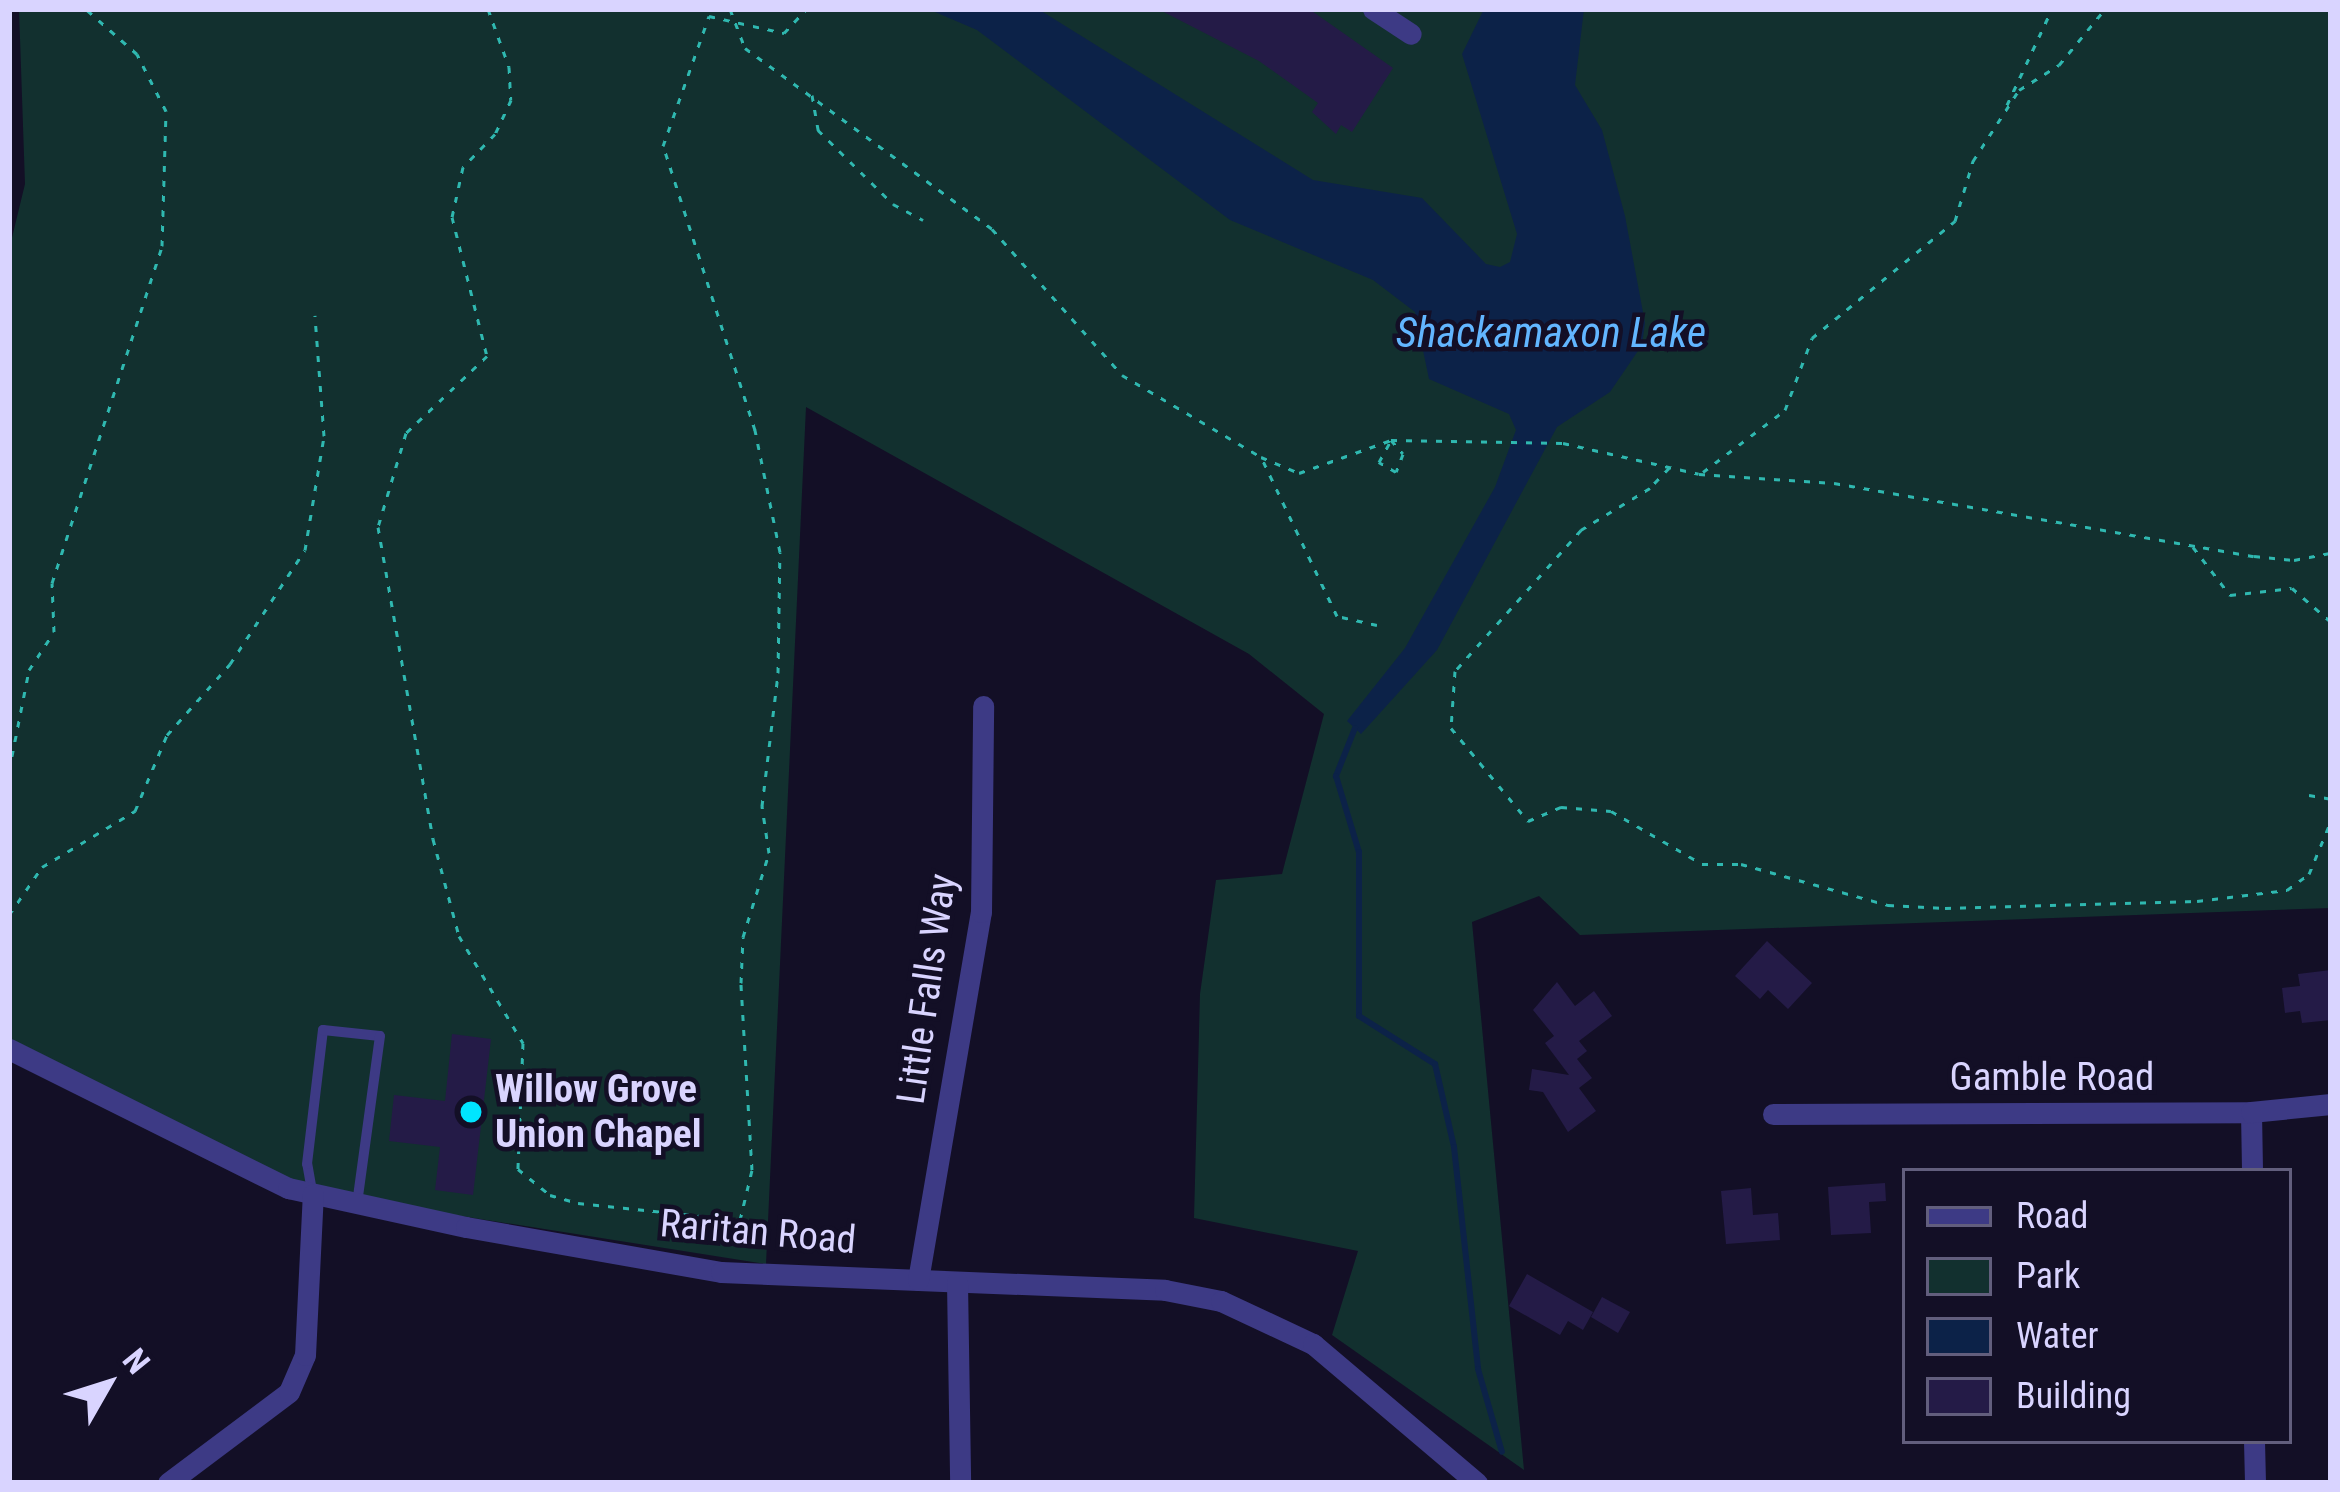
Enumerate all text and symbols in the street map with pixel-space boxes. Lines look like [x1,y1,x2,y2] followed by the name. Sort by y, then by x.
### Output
[1396,308,1706,358] water label: Shackamaxon Lake
[888,871,966,1107] street label: Little Falls Way
[1950,1054,2154,1100] street label: Gamble Road
[495,1067,701,1158] place label: Willow Grove Union Chapel
[458,1099,484,1125] marker: Willow Grove Union Chapel
[1902,1168,2292,1444] legend
[2016,1195,2088,1237] text: Road
[658,1200,858,1264] street label: Raritan Road
[2016,1255,2080,1297] text: Park
[2016,1315,2099,1357] text: Water
[48,1324,168,1444] north arrow
[115,1341,158,1381] text: N
[2016,1375,2131,1417] text: Building

